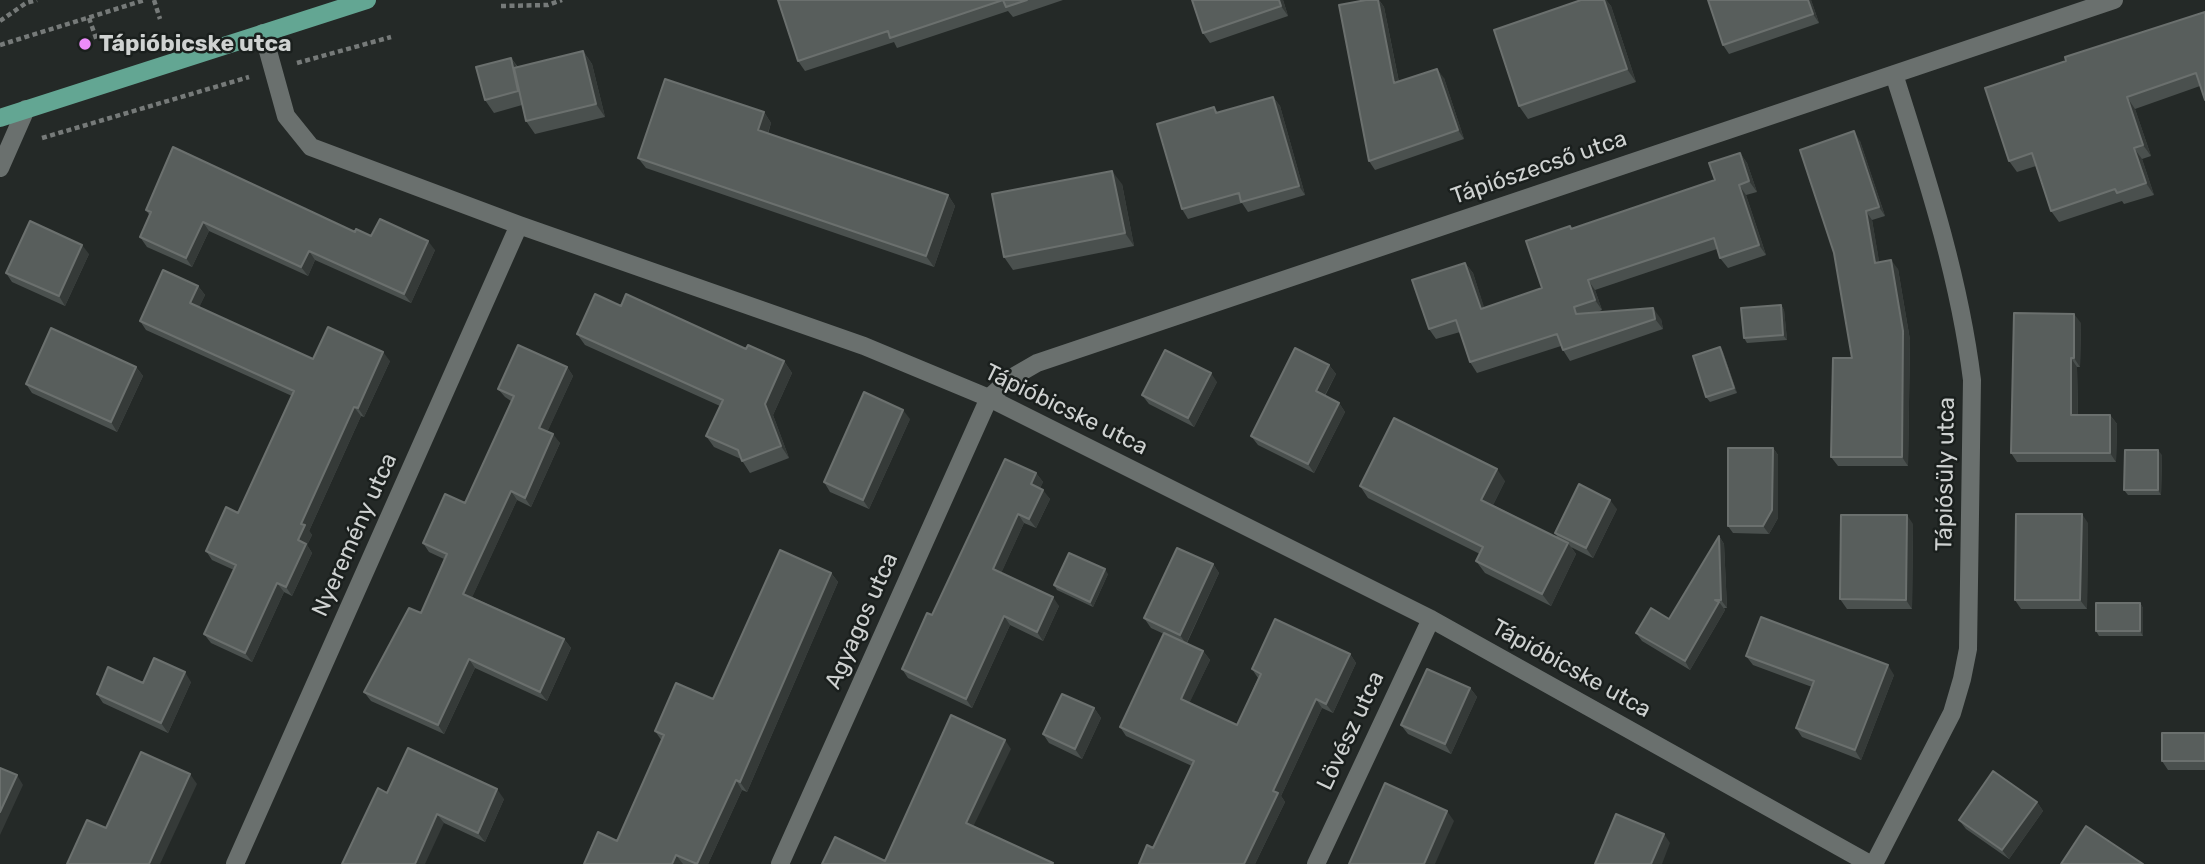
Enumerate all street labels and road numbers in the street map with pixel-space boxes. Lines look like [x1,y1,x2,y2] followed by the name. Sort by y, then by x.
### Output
[1448,125,1630,211] street label: Tápiószecső utca
[980,359,1152,461] street label: Tápióbicske utca
[1931,397,1961,551] street label: Tápiósüly utca
[307,449,403,621] street label: Nyeremény utca
[820,548,904,694] street label: Agyagos utca
[1486,614,1656,724] street label: Tápióbicske utca
[1311,667,1391,795] street label: Lövész utca

